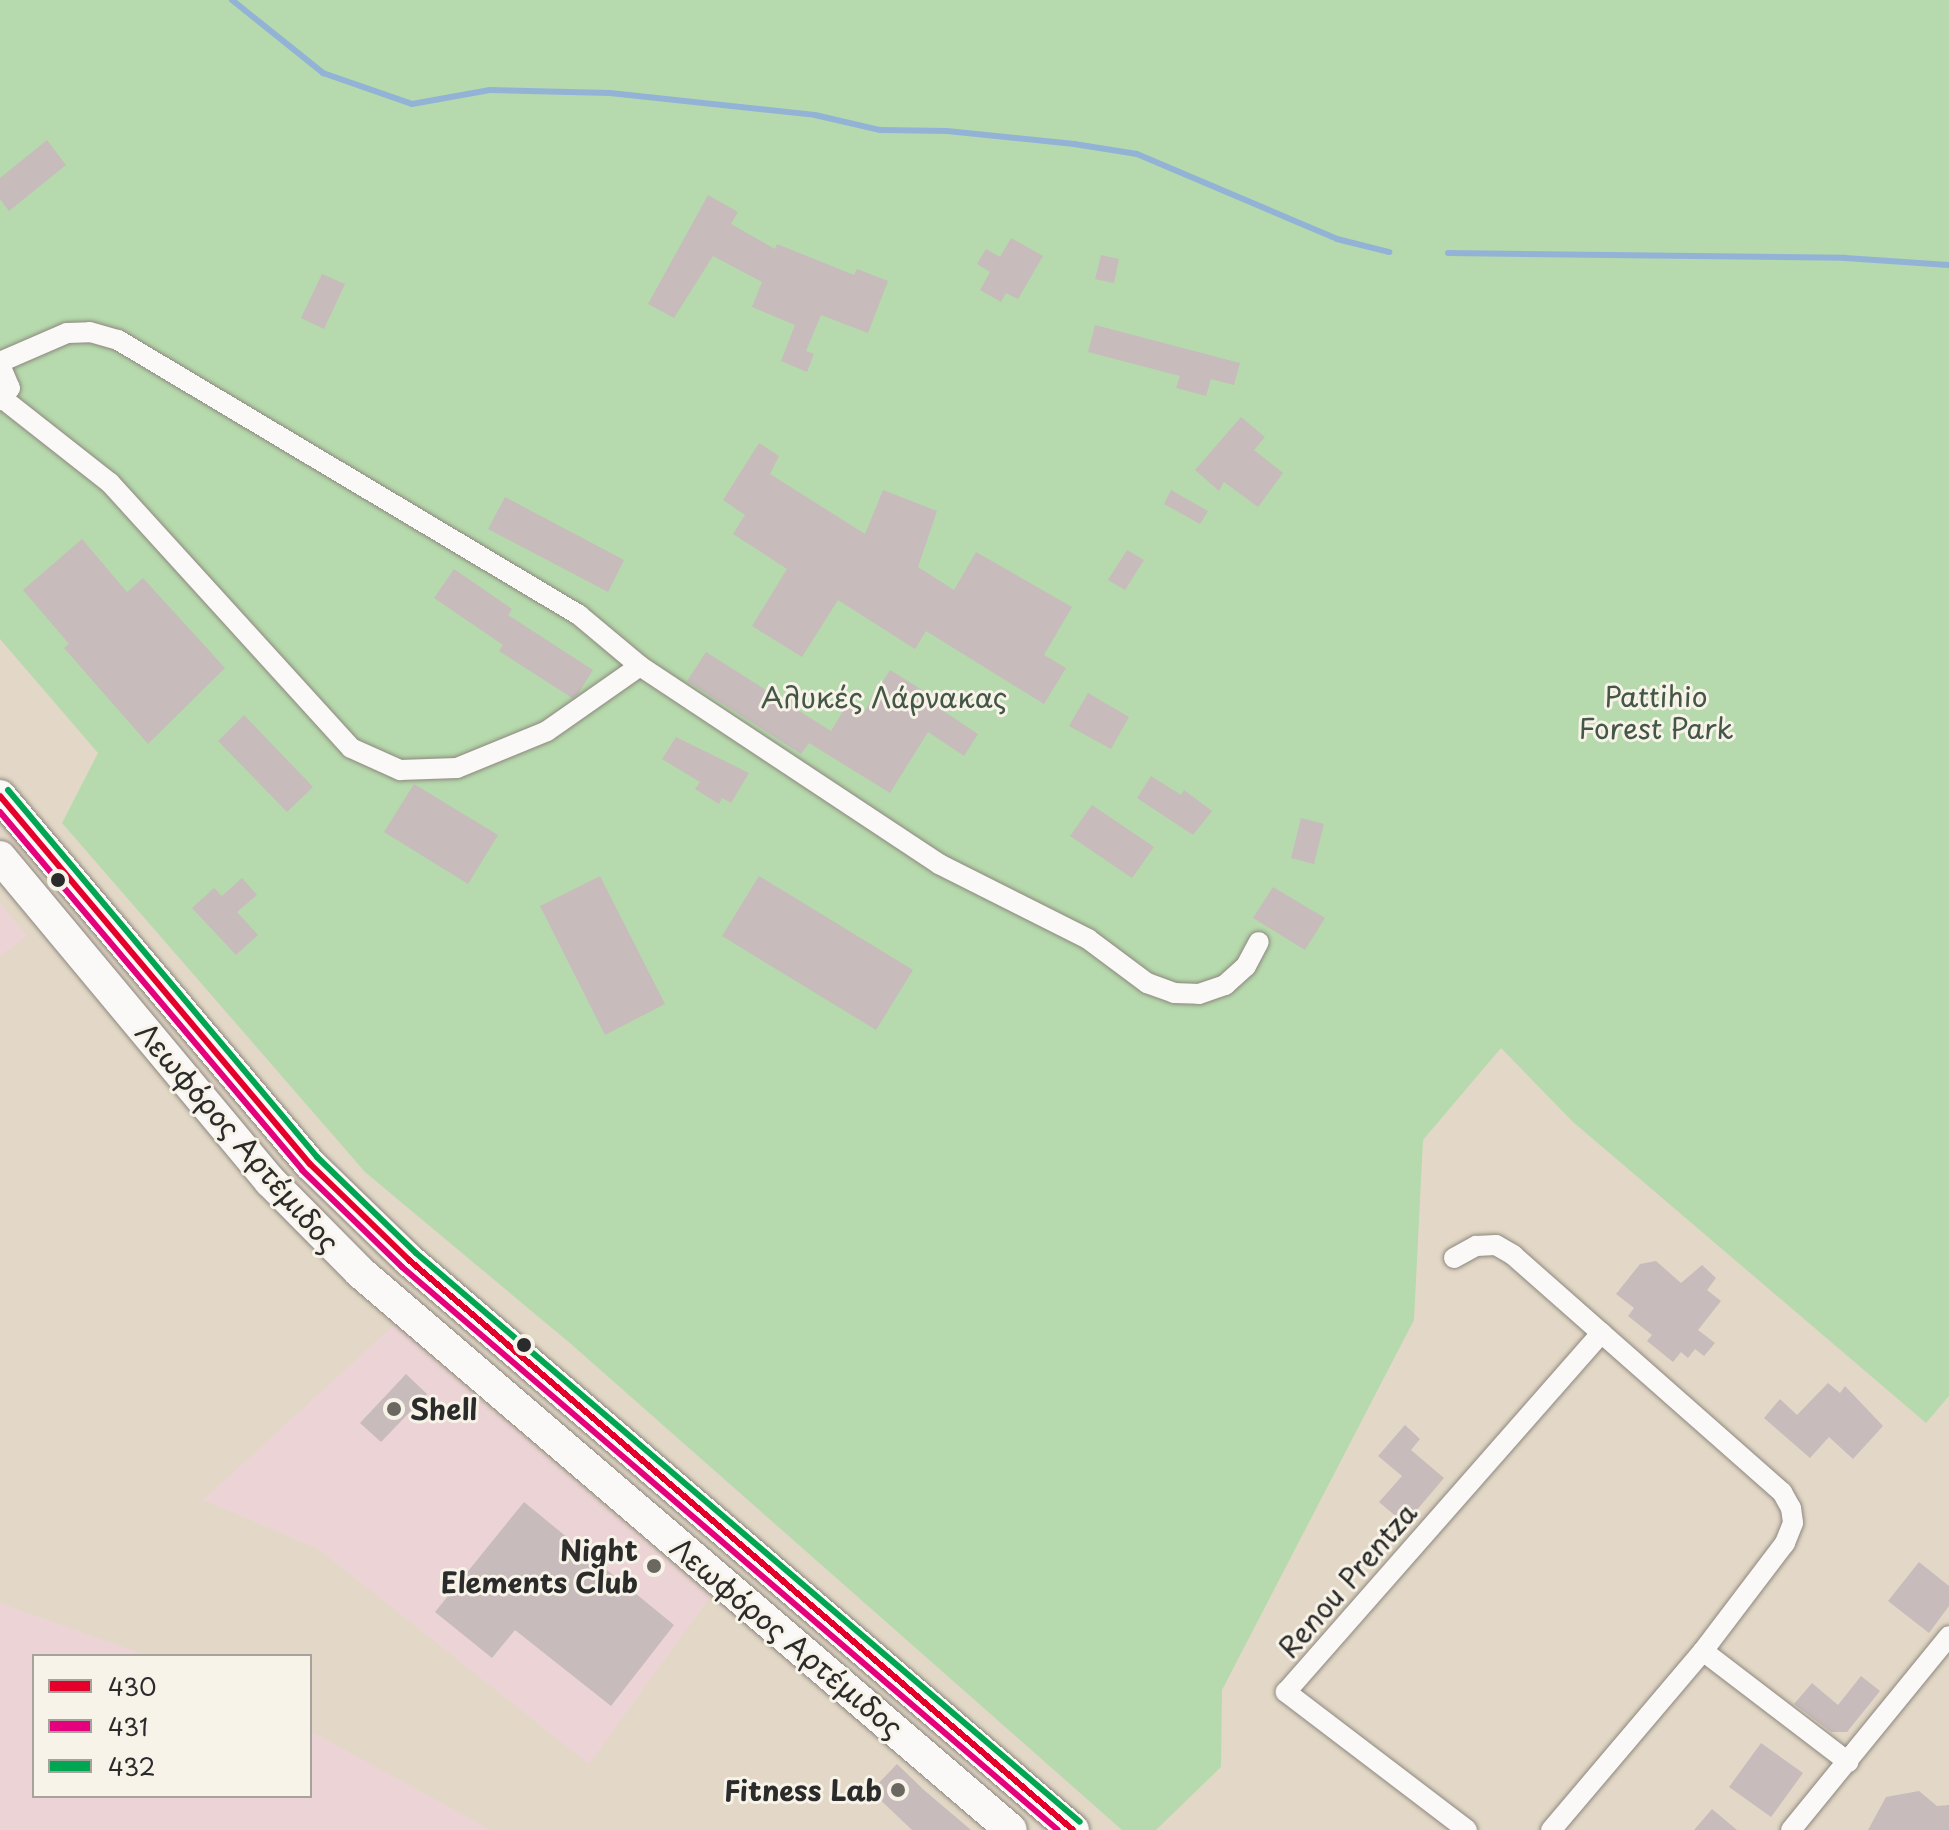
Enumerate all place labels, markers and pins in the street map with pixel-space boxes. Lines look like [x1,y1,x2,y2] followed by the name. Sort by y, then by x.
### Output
[50,872,66,888] unlabelled marker
[516,1337,532,1353] unlabelled marker
[410,1392,477,1426] place label: Shell
[385,1400,403,1418] marker: Shell
[440,1533,638,1599] place label: Night Elements Club
[645,1557,663,1575] marker: Night Elements Club
[724,1773,882,1807] place label: Fitness Lab
[889,1781,907,1799] marker: Fitness Lab

